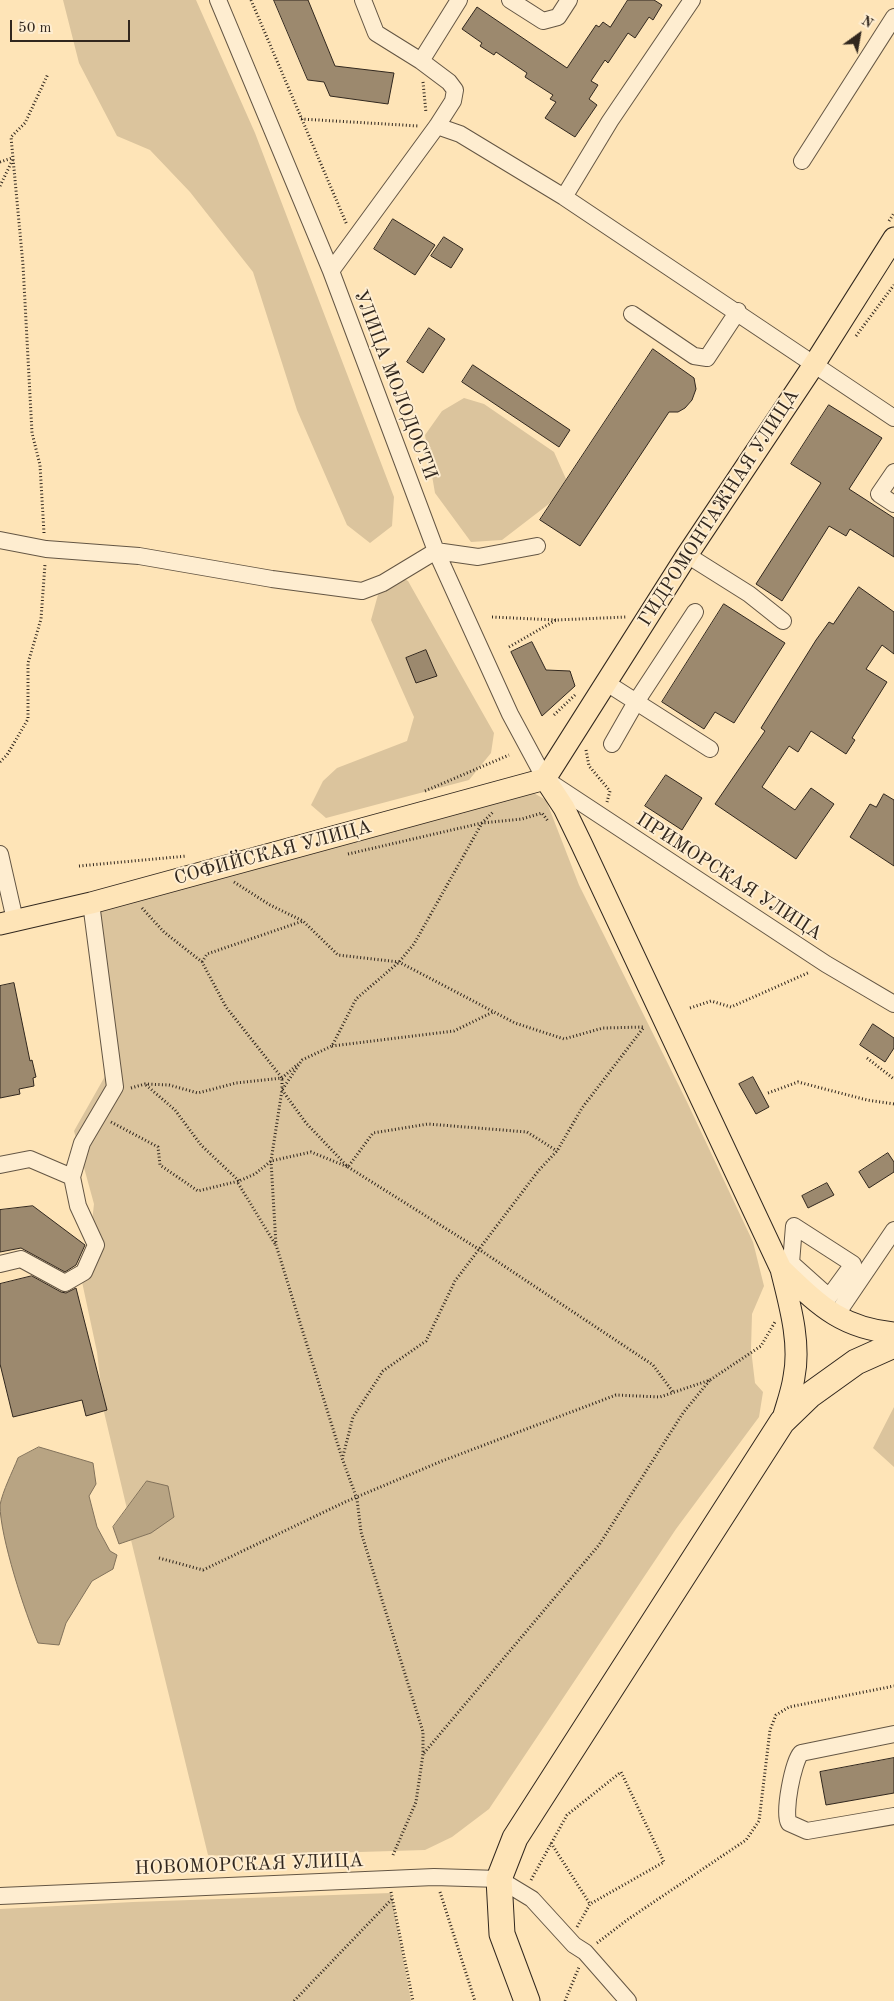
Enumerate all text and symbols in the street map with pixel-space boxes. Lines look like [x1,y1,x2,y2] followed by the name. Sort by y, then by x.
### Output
[12,10,132,42] scale bar
[834,10,884,60] north arrow
[859,14,875,31] text: N
[18,21,52,36] text: 50 m
[348,287,442,483] street label: УЛИЦА МОЛОДОСТИ
[634,385,804,631] street label: ГИДРОМОНТАЖНАЯ УЛИЦА
[632,808,826,946] street label: ПРИМОРСКАЯ УЛИЦА
[172,816,374,890] street label: СОФИЙСКАЯ УЛИЦА
[134,1850,364,1880] street label: НОВОМОРСКАЯ УЛИЦА

